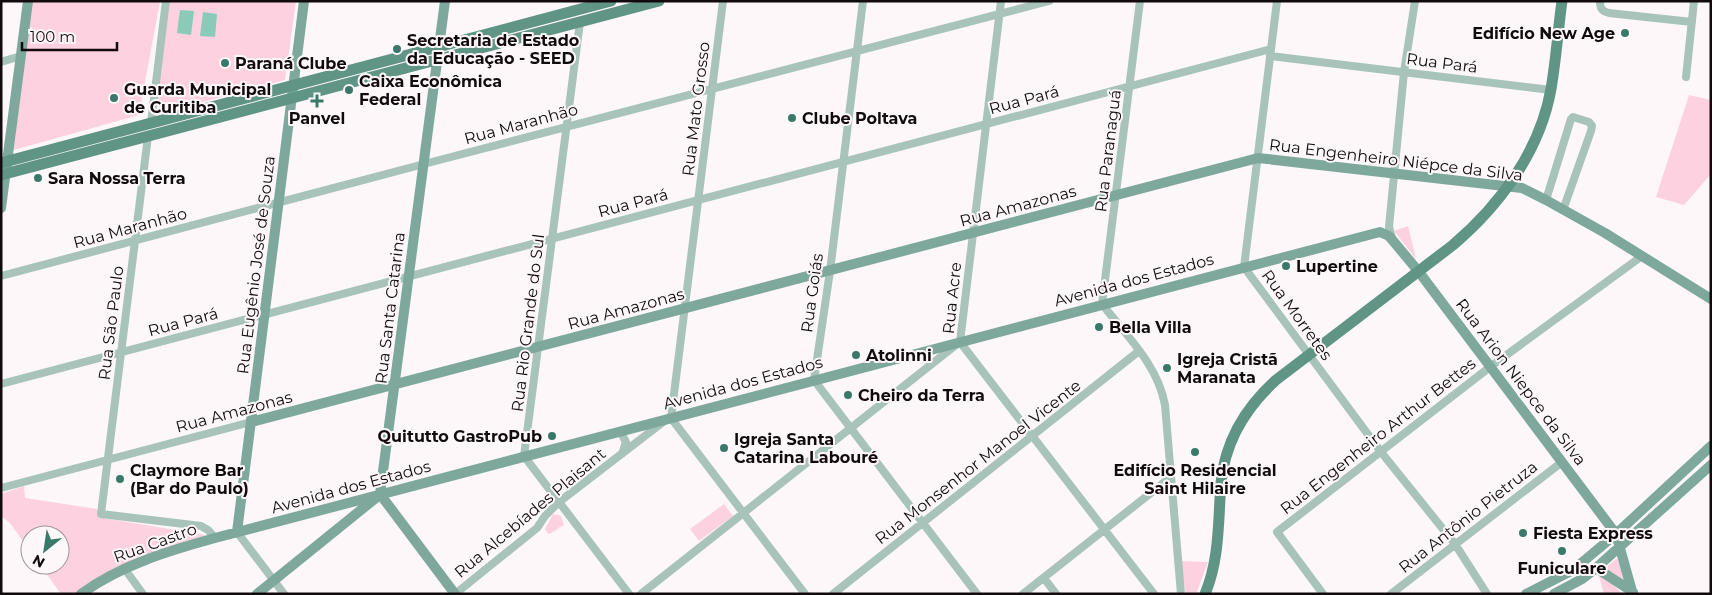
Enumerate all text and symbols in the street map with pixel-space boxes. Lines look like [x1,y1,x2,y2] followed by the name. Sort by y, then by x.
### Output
[22,20,118,52] scale bar
[1472,24,1615,43] place label: Edifício New Age
[30,27,75,46] text: 100 m
[1619,27,1631,39] marker: Edifício New Age
[407,31,579,69] place label: Secretaria de Estado da Educação - SEED
[678,41,714,177] street label: Rua Mato Grosso
[391,43,403,55] marker: Secretaria de Estado da Educação - SEED
[1405,49,1479,77] street label: Rua Pará
[235,54,346,73] place label: Paraná Clube
[219,57,231,69] marker: Paraná Clube
[359,72,502,109] place label: Caixa Econômica Federal
[124,80,271,117] place label: Guarda Municipal de Curitiba
[987,82,1061,118] street label: Rua Pará
[343,84,355,96] marker: Caixa Econômica Federal
[1091,89,1125,213] street label: Rua Paranaguá
[108,92,120,104] marker: Guarda Municipal de Curitiba
[311,95,323,107] marker: Panvel
[462,100,580,148] street label: Rua Maranhão
[289,109,345,128] place label: Panvel
[802,109,917,128] place label: Clube Poltava
[786,112,798,124] marker: Clube Poltava
[1268,135,1524,185] street label: Rua Engenheiro Niépce da Silva
[233,155,279,375] street label: Rua Eugênio José de Souza
[48,169,186,188] place label: Sara Nossa Terra
[32,172,44,184] marker: Sara Nossa Terra
[958,181,1079,231] street label: Rua Amazonas
[596,185,670,221] street label: Rua Pará
[71,204,189,252] street label: Rua Maranhão
[371,231,409,385] street label: Rua Santa Catarina
[508,233,548,413] street label: Rua Rio Grande do Sul
[1052,250,1216,310] street label: Avenida dos Estados
[797,252,827,334] street label: Rua Goiás
[1296,257,1378,276] place label: Lupertine
[1280,260,1292,272] marker: Lupertine
[939,261,965,335] street label: Rua Acre
[95,265,127,381] street label: Rua São Paulo
[1258,266,1336,364] street label: Rua Morretes
[566,284,687,334] street label: Rua Amazonas
[1452,295,1590,469] street label: Rua Arion Niepce da Silva
[146,304,220,340] street label: Rua Pará
[1109,318,1192,337] place label: Bella Villa
[1093,321,1105,333] marker: Bella Villa
[865,346,932,365] place label: Atolinni
[850,349,862,361] marker: Atolinni
[1177,350,1278,387] place label: Igreja Cristã Maranata
[661,353,825,413] street label: Avenida dos Estados
[1277,354,1480,518] street label: Rua Engenheiro Arthur Bettes
[1161,362,1173,374] marker: Igreja Cristã Maranata
[871,376,1085,548] street label: Rua Monsenhor Manoel Vicente
[858,386,985,405] place label: Cheiro da Terra
[174,387,295,437] street label: Rua Amazonas
[842,389,854,401] marker: Cheiro da Terra
[378,427,542,446] place label: Quitutto GastroPub
[546,430,558,442] marker: Quitutto GastroPub
[734,430,878,467] place label: Igreja Santa Catarina Labouré
[718,442,730,454] marker: Igreja Santa Catarina Labouré
[451,444,610,582] street label: Rua Alcebíades Plaisant
[1189,446,1201,458] marker: Edifício Residencial Saint Hilaire
[269,457,433,517] street label: Avenida dos Estados
[1395,457,1541,577] street label: Rua Antônio Pietruza
[130,461,249,498] place label: Claymore Bar (Bar do Paulo)
[1113,461,1277,498] place label: Edifício Residencial Saint Hilaire
[114,473,126,485] marker: Claymore Bar (Bar do Paulo)
[111,519,199,567] street label: Rua Castro
[1533,524,1653,543] place label: Fiesta Express
[20,525,70,575] north arrow
[1517,527,1529,539] marker: Fiesta Express
[1556,545,1568,557] marker: Funiculare
[29,551,48,572] text: N
[1518,559,1606,578] place label: Funiculare

